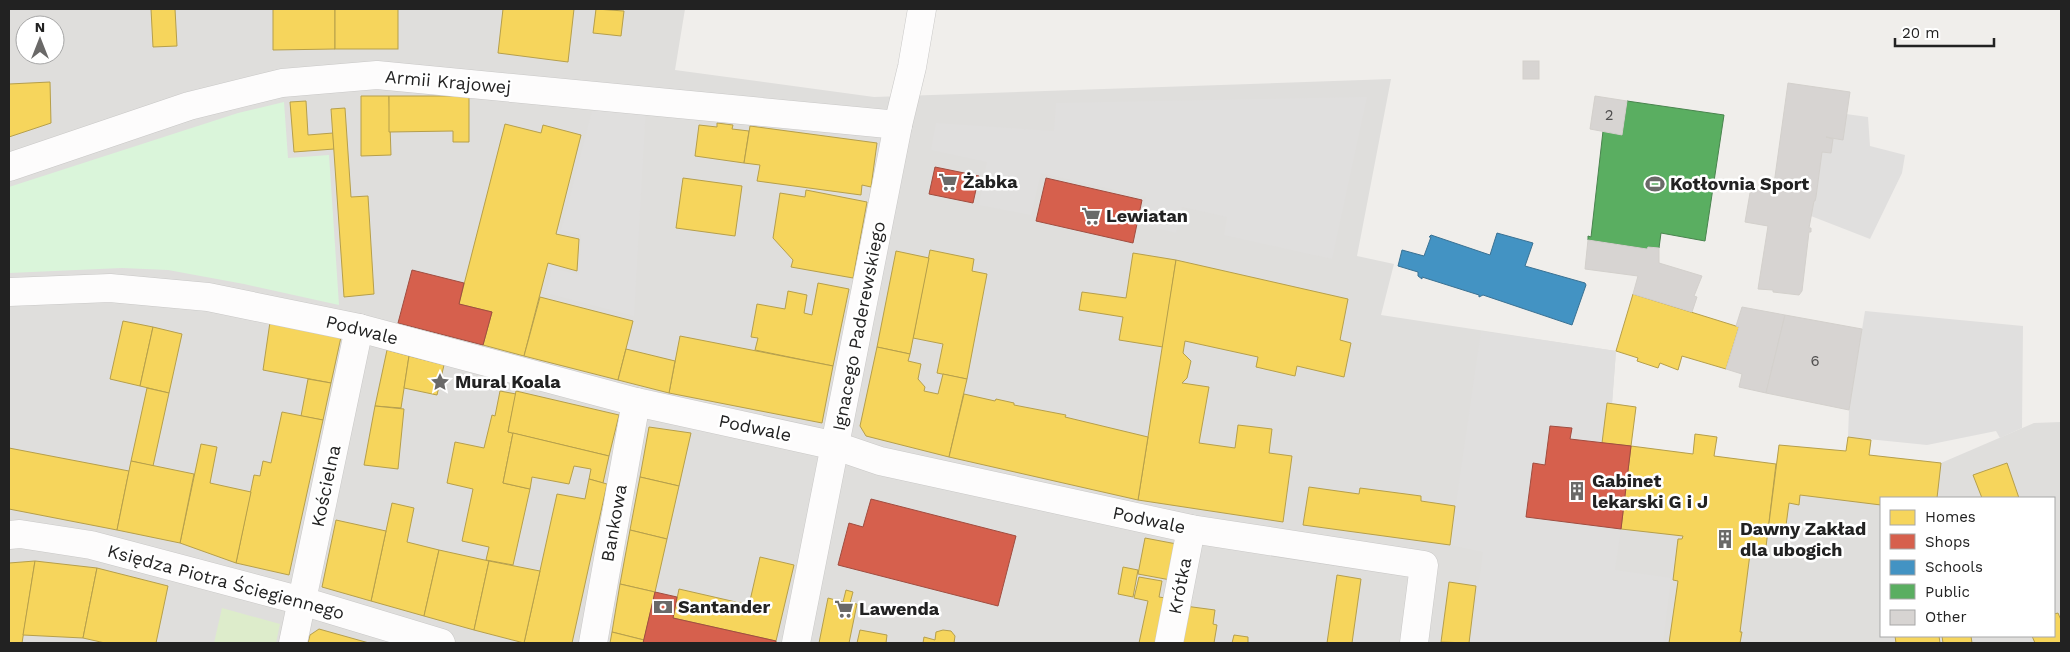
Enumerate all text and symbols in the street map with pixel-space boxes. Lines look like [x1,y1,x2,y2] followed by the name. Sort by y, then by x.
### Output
[15,15,65,65] north arrow
[1895,15,1994,47] scale bar
[35,19,45,35] text: N
[1902,24,1940,42] text: 20 m
[384,66,512,97] street label: Armii Krajowej
[1605,106,1613,124] house number: 2
[937,171,959,193] supermarket icon: Żabka
[963,171,1018,192] place label: Żabka
[1644,173,1666,195] sports icon: Kotłovnia Sport
[1670,173,1809,194] place label: Kotłovnia Sport
[1080,205,1102,227] supermarket icon: Lewiatan
[1106,205,1188,226] place label: Lewiatan
[828,219,889,433] street label: Ignacego Paderewskiego
[324,310,400,349] street label: Podwale
[1810,352,1820,370] house number: 6
[429,371,451,393] place icon: Mural Koala
[455,371,561,392] place label: Mural Koala
[717,410,793,445] street label: Podwale
[307,443,344,529] street label: Kościelna
[1592,470,1708,512] place label: Gabinet lekarski G i J
[1566,480,1588,502] building icon: Gabinet lekarski G i J
[596,482,631,563] street label: Bankowa
[1880,497,2055,637] legend
[1111,502,1187,537] street label: Podwale
[1925,508,1976,526] text: Homes
[1740,518,1866,560] place label: Dawny Zakład dla ubogich
[1714,528,1736,550] building icon: Dawny Zakład dla ubogich
[1925,533,1970,551] text: Shops
[105,540,347,623] street label: Księdza Piotra Ściegiennego
[1164,556,1195,616] street label: Krótka
[1925,558,1983,576] text: Schools
[1925,583,1970,601] text: Public
[652,596,674,618] bank icon: Santander
[678,596,770,617] place label: Santander
[833,598,855,620] supermarket icon: Lawenda
[859,598,940,619] place label: Lawenda
[1925,608,1967,626] text: Other

